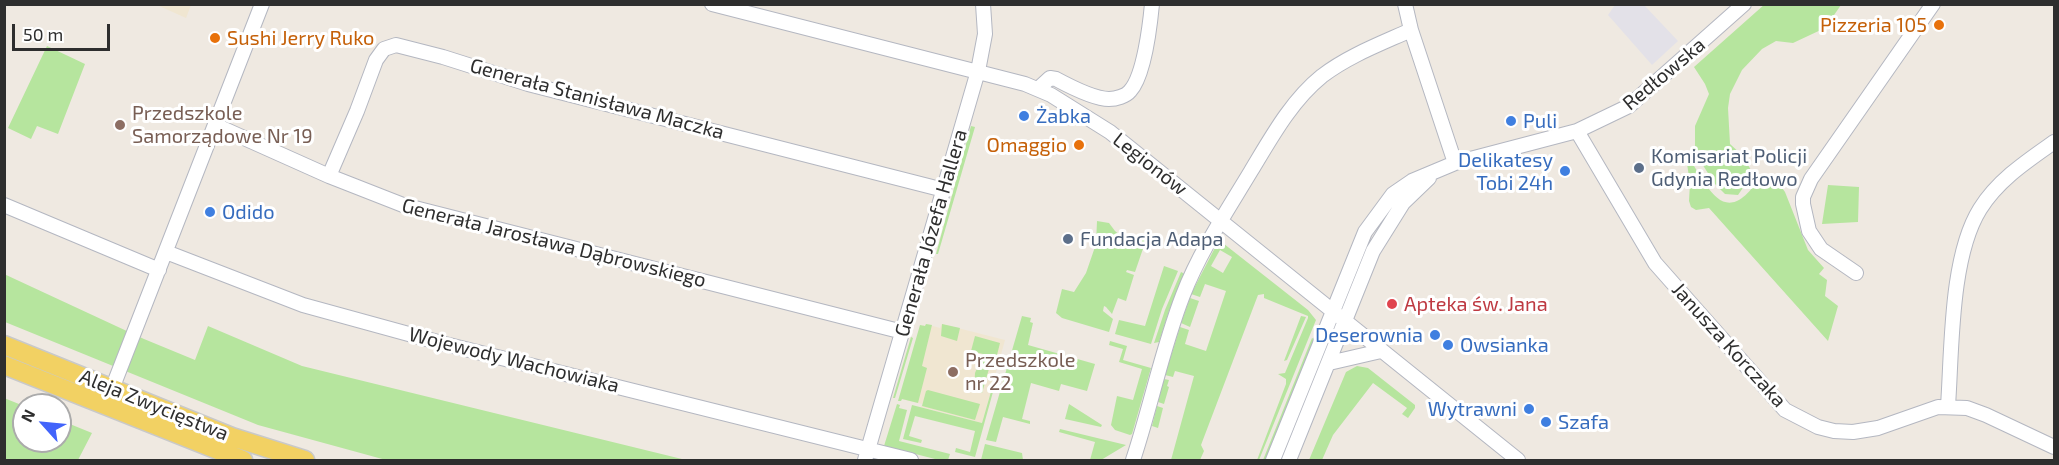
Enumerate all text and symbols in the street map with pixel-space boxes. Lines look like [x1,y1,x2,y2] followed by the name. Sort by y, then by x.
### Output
[15,12,112,50] scale bar
[1820,13,1927,37] place label: Pizzeria 105
[1932,18,1946,32] marker: Pizzeria 105
[23,23,63,45] text: 50 m
[227,26,374,50] place label: Sushi Jerry Ruko
[208,31,222,45] marker: Sushi Jerry Ruko
[1618,33,1710,115] street label: Redłowska
[467,53,727,145] street label: Generała Stanisława Maczka
[132,101,313,148] place label: Przedszkole Samorządowe Nr 19
[1036,104,1091,128] place label: Żabka
[1017,109,1031,123] marker: Żabka
[1523,109,1557,133] place label: Puli
[1504,114,1518,128] marker: Puli
[113,118,127,132] marker: Przedszkole Samorządowe Nr 19
[890,126,972,340] street label: Generała Józefa Hallera
[1108,127,1192,201] street label: Legionów
[987,133,1067,157] place label: Omaggio
[1072,138,1086,152] marker: Omaggio
[1651,144,1807,191] place label: Komisariat Policji Gdynia Redłowo
[1458,148,1553,195] place label: Delikatesy Tobi 24h
[1632,161,1646,175] marker: Komisariat Policji Gdynia Redłowo
[1558,164,1572,178] marker: Delikatesy Tobi 24h
[399,194,709,292] street label: Generała Jarosława Dąbrowskiego
[222,200,275,224] place label: Odido
[203,205,217,219] marker: Odido
[1080,227,1224,251] place label: Fundacja Adapa
[1061,232,1075,246] marker: Fundacja Adapa
[1667,278,1791,412] street label: Janusza Korczaka
[1404,292,1548,316] place label: Apteka św. Jana
[1385,297,1399,311] marker: Apteka św. Jana
[406,322,622,398] street label: Wojewody Wachowiaka
[1315,323,1423,347] place label: Deserownia
[1428,328,1442,342] marker: Deserownia
[1460,333,1549,357] place label: Owsianka
[1441,338,1455,352] marker: Owsianka
[965,348,1075,395] place label: Przedszkole nr 22
[76,364,232,446] street label: Aleja Zwycięstwa
[946,365,960,379] marker: Przedszkole nr 22
[12,393,72,453] north arrow
[1428,397,1517,421] place label: Wytrawni
[1522,402,1536,416] marker: Wytrawni
[16,406,38,425] text: N
[1558,410,1609,434] place label: Szafa
[1539,415,1553,429] marker: Szafa

